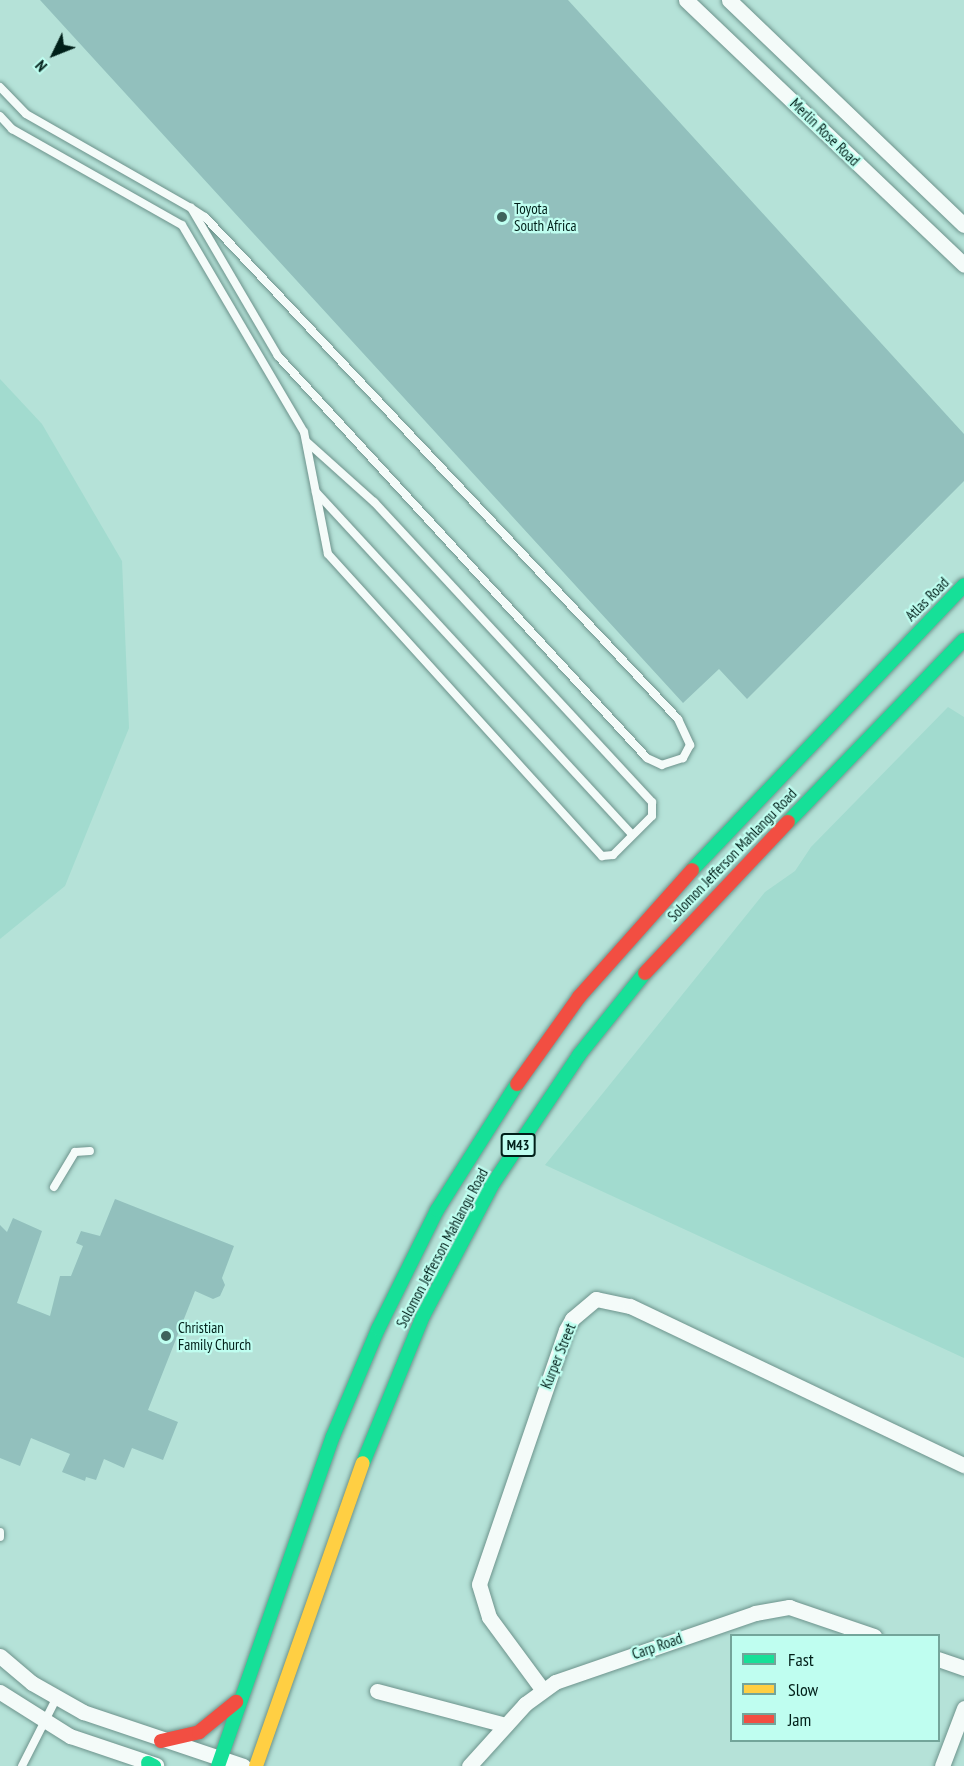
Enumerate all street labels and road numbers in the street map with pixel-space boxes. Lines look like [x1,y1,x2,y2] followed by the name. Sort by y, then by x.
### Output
[787,94,863,170] street label: Merlin Rose Road
[901,573,953,625] street label: Atlas Road
[664,785,800,925] street label: Solomon Jefferson Mahlangu Road
[500,1134,536,1156] road number: M43
[392,1165,492,1331] street label: Solomon Jefferson Mahlangu Road
[537,1321,579,1391] street label: Kurper Street
[629,1629,685,1663] street label: Carp Road

